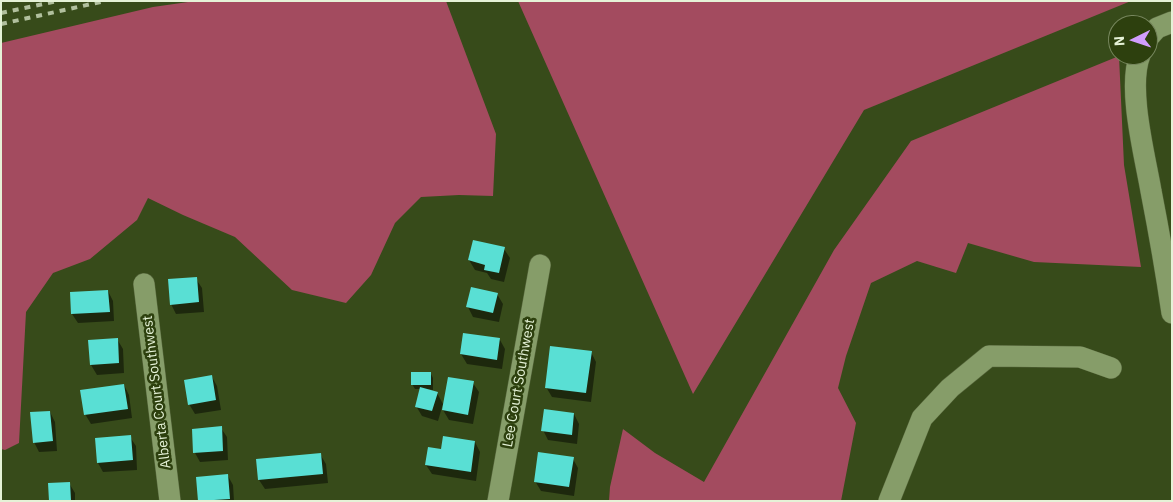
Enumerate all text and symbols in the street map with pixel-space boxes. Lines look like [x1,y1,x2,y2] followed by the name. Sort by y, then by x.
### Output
[1108,15,1158,65] north arrow
[1110,35,1128,47] text: N
[139,315,175,469] street label: Alberta Court Southwest
[499,317,539,449] street label: Lee Court Southwest

